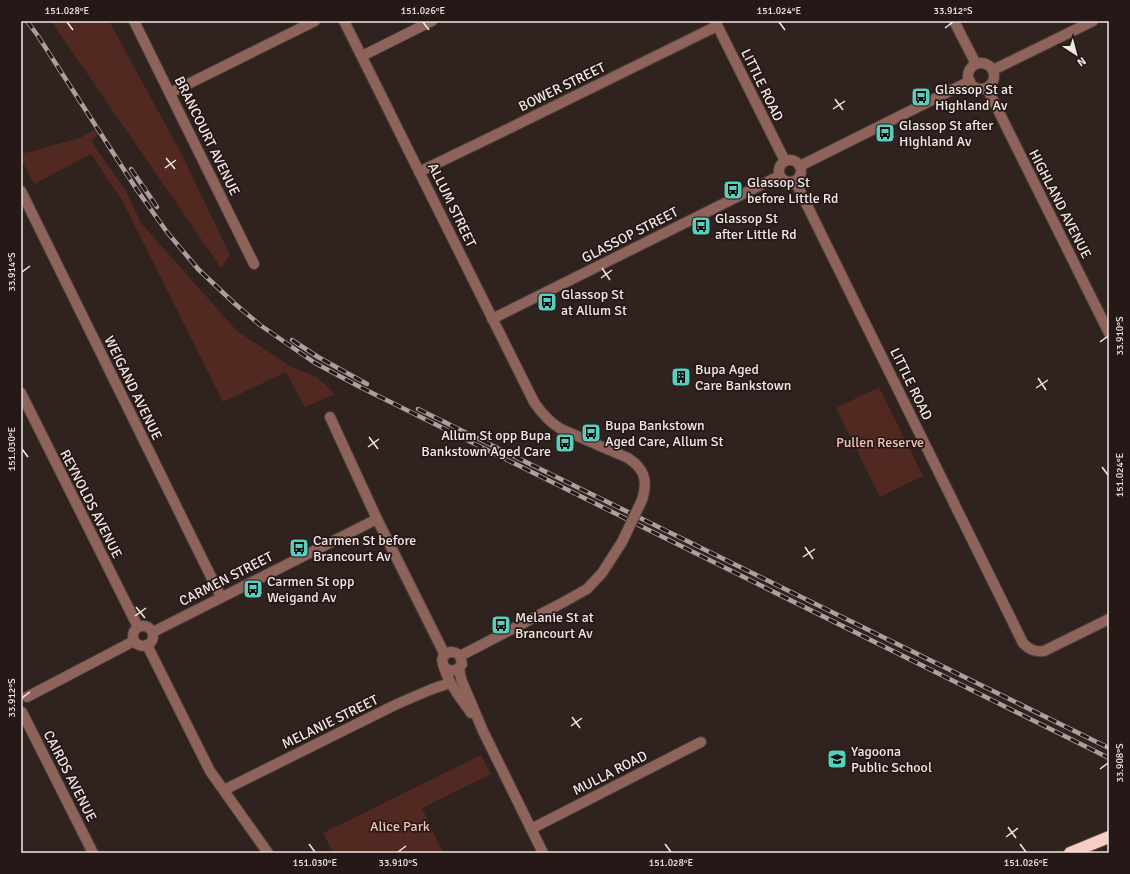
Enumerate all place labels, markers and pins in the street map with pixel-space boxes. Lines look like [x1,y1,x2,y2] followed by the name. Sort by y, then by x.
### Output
[935,81,1013,114] place label: Glassop St at Highland Av
[910,86,932,108] bus stop icon: Glassop St at Highland Av
[899,117,994,150] place label: Glassop St after Highland Av
[874,122,896,144] bus stop icon: Glassop St after Highland Av
[747,174,838,207] place label: Glassop St before Little Rd
[722,179,744,201] bus stop icon: Glassop St before Little Rd
[715,210,797,243] place label: Glassop St after Little Rd
[690,215,712,237] bus stop icon: Glassop St after Little Rd
[561,286,627,319] place label: Glassop St at Allum St
[536,291,558,313] bus stop icon: Glassop St at Allum St
[695,361,791,394] place label: Bupa Aged Care Bankstown
[670,366,692,388] building icon: Bupa Aged Care Bankstown
[605,417,724,450] place label: Bupa Bankstown Aged Care, Allum St
[580,422,602,444] bus stop icon: Bupa Bankstown Aged Care, Allum St
[421,427,551,460] place label: Allum St opp Bupa Bankstown Aged Care
[554,432,576,454] bus stop icon: Allum St opp Bupa Bankstown Aged Care
[313,532,416,565] place label: Carmen St before Brancourt Av
[288,537,310,559] bus stop icon: Carmen St before Brancourt Av
[267,573,354,606] place label: Carmen St opp Weigand Av
[242,578,264,600] bus stop icon: Carmen St opp Weigand Av
[515,609,594,642] place label: Melanie St at Brancourt Av
[490,614,512,636] bus stop icon: Melanie St at Brancourt Av
[851,743,932,776] place label: Yagoona Public School
[826,748,848,770] school or university icon: Yagoona Public School

